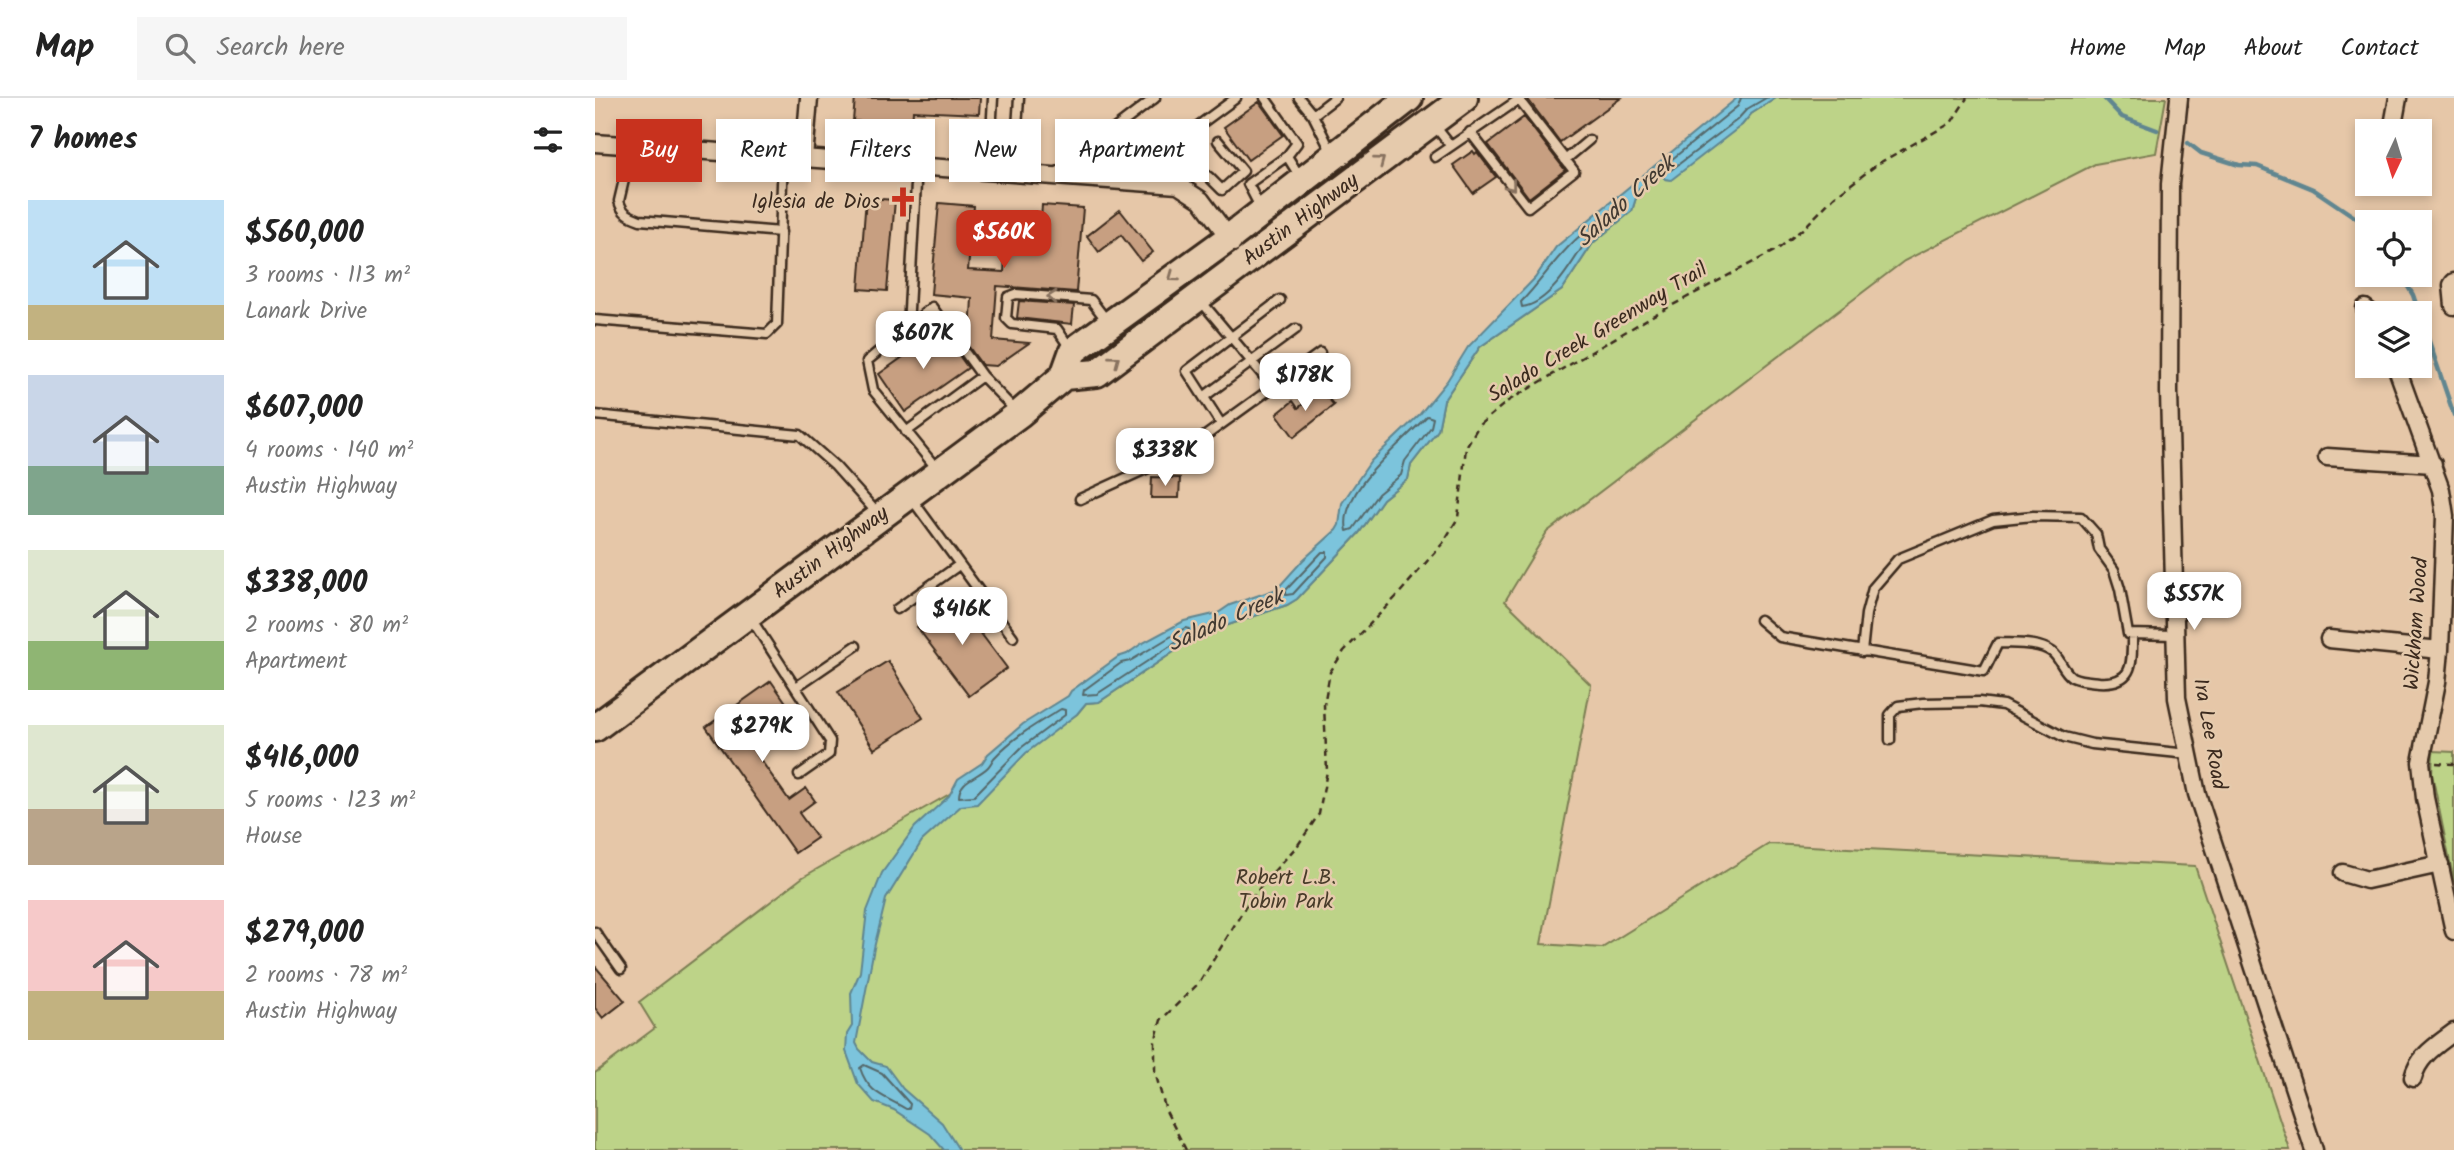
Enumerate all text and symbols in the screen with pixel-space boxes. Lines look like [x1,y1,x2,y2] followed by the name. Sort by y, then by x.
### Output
[137,17,627,80] search box
[35,22,95,75] text: Map
[217,27,345,69] text: Search here
[161,29,199,67] icon: search
[2069,29,2126,68] text: Home
[2164,29,2206,68] text: Map
[2244,29,2302,68] text: About
[2340,29,2419,68] text: Contact
[28,116,138,164] text: 7 homes
[616,119,702,182] chip: Buy
[716,119,811,182] chip: Rent
[825,119,935,182] chip: Filters
[949,119,1041,182] chip: New
[1055,119,1209,182] chip: Apartment
[2355,119,2433,196] north arrow
[2355,119,2432,378] map controls
[529,121,567,159] icon: filters
[1568,145,1686,257] water label: Salado Creek
[1372,156,1384,169] one-way arrow
[1236,165,1366,275] street label: Austin Highway
[1503,178,1516,190] one-way arrow
[886,185,920,219] church icon: Iglesia de Dios
[751,186,880,219] place label: Iglesia de Dios
[245,210,364,258] text: $560,000
[2355,210,2432,287] button: locate
[955,211,1053,270] pin: $560K
[972,215,1036,251] text: $560K
[84,228,168,312] icon: home
[1482,254,1714,412] street label: Salado Creek Greenway Trail
[245,258,410,294] text: 3 rooms · 113 m²
[1168,269,1181,281] one-way arrow
[1047,290,1058,305] one-way arrow
[245,294,367,330] text: Lanark Drive
[2355,301,2432,378] button: layers
[874,312,972,371] pin: $607K
[892,316,954,352] text: $607K
[1256,354,1354,413] pin: $178K
[1107,356,1120,368] one-way arrow
[1276,358,1334,394] text: $178K
[245,385,363,433] text: $607,000
[84,403,168,487] icon: home
[1116,428,1214,488] pin: $338K
[245,433,413,469] text: 4 rooms · 140 m²
[1132,433,1198,469] text: $338K
[245,469,397,505] text: Austin Highway
[766,498,896,608] street label: Austin Highway
[2396,556,2438,691] street label: Wickham Wood
[245,560,367,608] text: $338,000
[2145,573,2243,632] pin: $557K
[2163,577,2225,613] text: $557K
[84,578,168,662] icon: home
[1162,578,1293,663] water label: Salado Creek
[913,588,1011,647] pin: $416K
[932,592,992,628] text: $416K
[245,608,408,644] text: 2 rooms · 80 m²
[245,644,347,680] text: Apartment
[2183,676,2235,793] street label: Ira Lee Road
[713,704,811,764] pin: $279K
[730,709,794,745] text: $279K
[245,735,358,783] text: $416,000
[84,753,168,837] icon: home
[245,783,415,819] text: 5 rooms · 123 m²
[245,819,302,855] text: House
[1236,862,1336,919] park label: Robert L.B. Tobin Park
[245,910,364,958] text: $279,000
[84,928,168,1012] icon: home
[245,958,407,994] text: 2 rooms · 78 m²
[245,994,397,1030] text: Austin Highway

